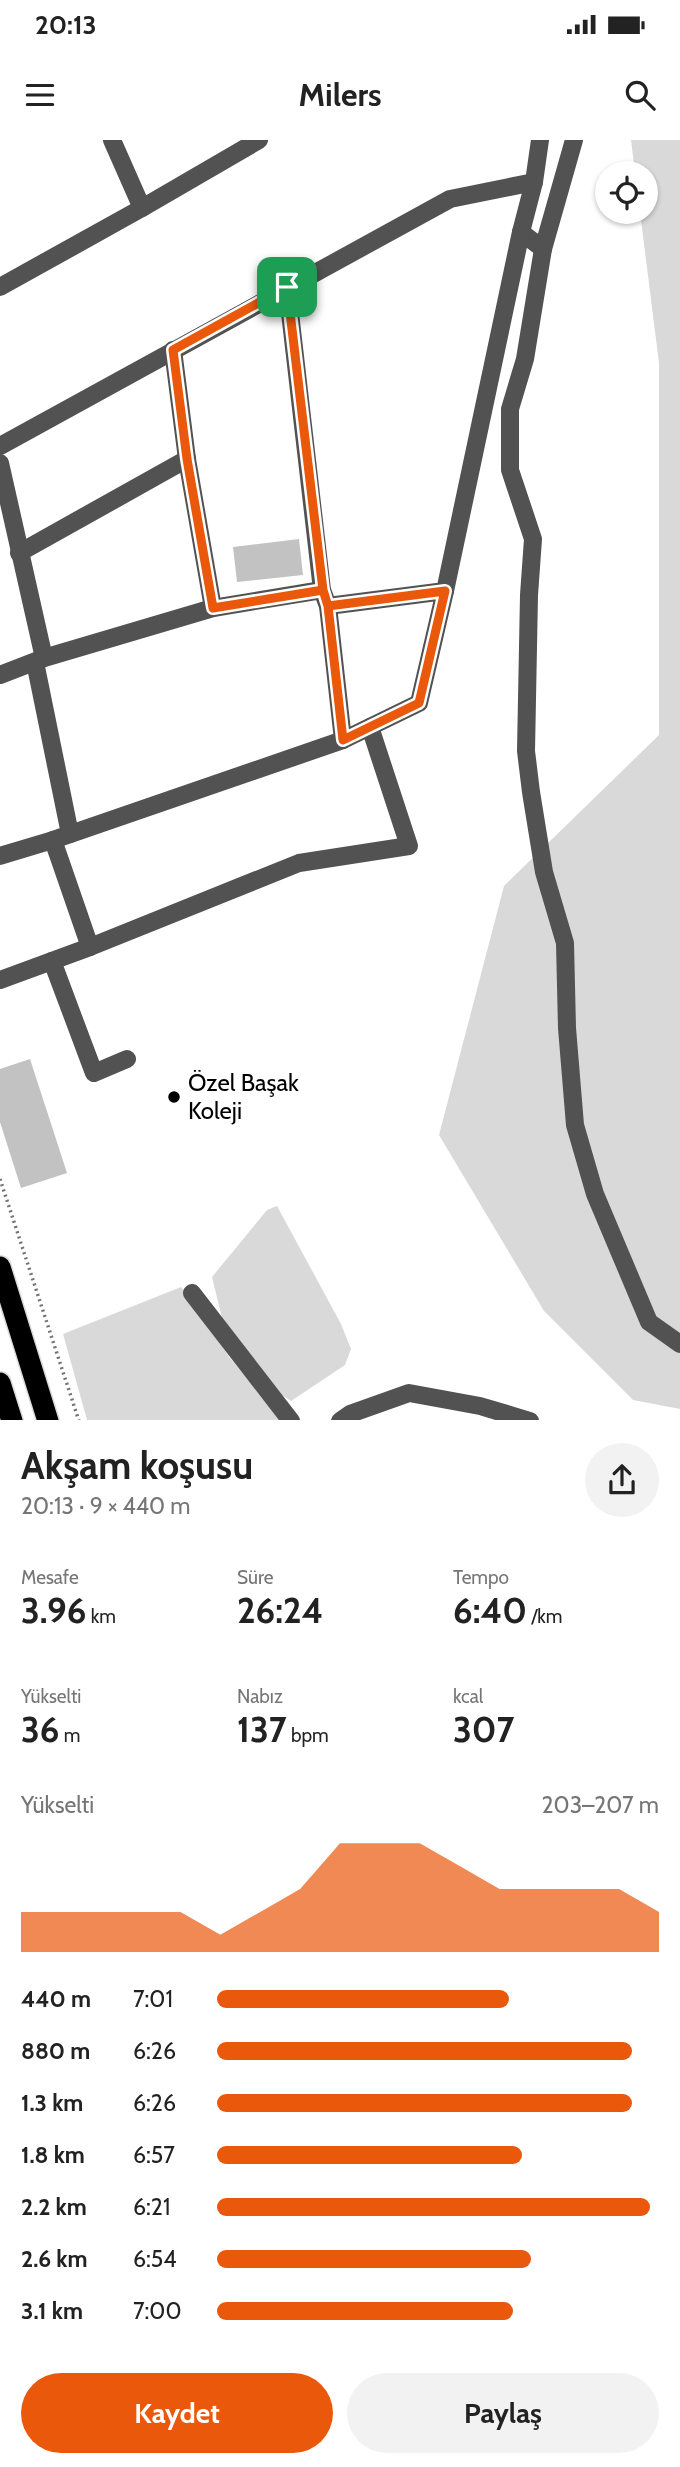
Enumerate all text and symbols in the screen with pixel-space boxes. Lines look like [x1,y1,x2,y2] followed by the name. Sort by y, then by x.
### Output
[35,9,97,41] text: 20:13
[298,75,382,114] text: Milers
[21,76,59,114] icon: menu
[621,76,659,114] icon: search
[595,161,658,224] map controls
[595,161,658,224] button: locate
[257,257,317,317] pin
[268,268,306,306] icon: arrive
[188,1068,299,1125] place label: Özel Başak Koleji
[166,1089,182,1105] marker: Özel Başak Koleji
[21,1442,253,1489] text: Akşam koşusu
[585,1443,659,1517] button: share
[21,1492,190,1520] text: 20:13 · 9 × 440 m
[21,1566,79,1589] text: Mesafe
[237,1566,273,1589] text: Süre
[453,1566,509,1589] text: Tempo
[21,1589,86,1632] text: 3.96
[237,1589,323,1632] text: 26:24
[453,1589,527,1632] text: 6:40
[86,1605,116,1628] text: km
[527,1605,562,1628] text: /km
[21,1685,81,1708] text: Yükselti
[237,1685,283,1708] text: Nabız
[453,1685,483,1708] text: kcal
[21,1708,60,1751] text: 36
[237,1708,287,1751] text: 137
[453,1708,514,1751] text: 307
[60,1724,81,1747] text: m
[287,1724,329,1747] text: bpm
[21,1791,94,1819] text: Yükselti
[542,1791,659,1819] text: 203–207 m
[21,1985,91,2013] text: 440 m
[133,1985,173,2013] text: 7:01
[21,2037,90,2065] text: 880 m
[133,2037,176,2065] text: 6:26
[21,2089,83,2117] text: 1.3 km
[133,2089,176,2117] text: 6:26
[21,2141,85,2169] text: 1.8 km
[133,2141,175,2169] text: 6:57
[21,2193,87,2221] text: 2.2 km
[133,2193,170,2221] text: 6:21
[21,2245,88,2273] text: 2.6 km
[133,2245,177,2273] text: 6:54
[21,2297,83,2325] text: 3.1 km
[133,2297,181,2325] text: 7:00
[21,2373,333,2453] button: Kaydet
[347,2373,659,2453] button: Paylaş

